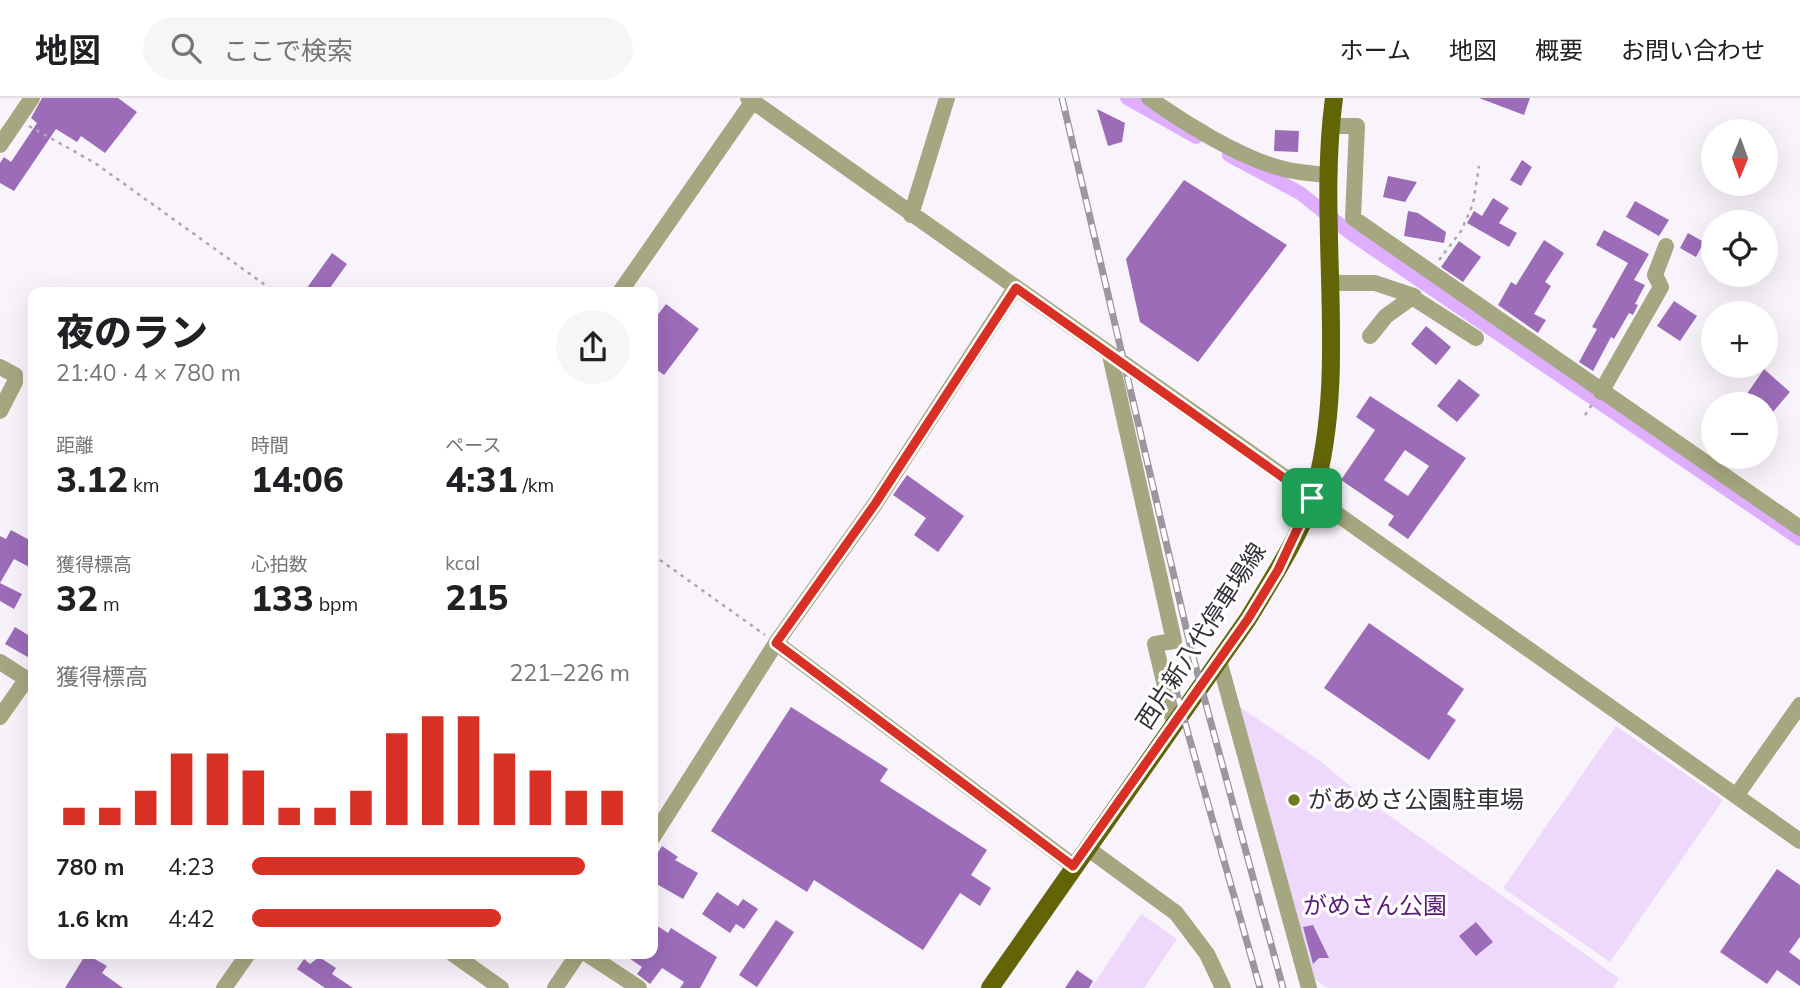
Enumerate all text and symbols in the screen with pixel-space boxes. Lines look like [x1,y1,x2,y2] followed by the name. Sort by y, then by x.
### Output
[143,17,633,80] search box
[35,29,101,70] text: 地図
[167,29,205,67] icon: search
[223,34,353,67] text: ここで検索
[1340,35,1411,65] text: ホーム
[1449,35,1497,65] text: 地図
[1535,35,1583,65] text: 概要
[1621,35,1765,65] text: お問い合わせ
[1701,119,1778,196] north arrow
[1701,119,1778,469] map controls
[1701,210,1778,287] button: locate
[1701,301,1778,378] button: +
[56,308,208,356] text: 夜のラン
[556,310,630,384] button: share
[56,358,241,387] text: 21:40 · 4 × 780 m
[1701,392,1778,469] button: −
[56,433,94,457] text: 距離
[251,433,289,457] text: 時間
[445,433,501,457] text: ペース
[56,457,128,501] text: 3.12
[251,457,344,501] text: 14:06
[445,457,517,501] text: 4:31
[1282,468,1342,528] pin
[128,473,160,497] text: km
[517,473,554,497] text: /km
[1293,479,1331,517] icon: arrive
[1129,537,1272,734] street label: 西片新八代停車場線
[445,551,480,575] text: kcal
[56,552,132,576] text: 獲得標高
[251,552,308,576] text: 心拍数
[445,575,508,619] text: 215
[56,576,98,620] text: 32
[251,576,314,620] text: 133
[98,592,120,616] text: m
[314,592,358,616] text: bpm
[509,658,630,687] text: 221–226 m
[56,662,148,691] text: 獲得標高
[1308,784,1524,814] place label: があめさ公園駐車場
[1286,792,1302,808] marker: があめさ公園駐車場
[56,852,124,881] text: 780 m
[168,852,215,881] text: 4:23
[1303,890,1447,920] park label: がめさん公園
[56,904,129,933] text: 1.6 km
[168,904,215,933] text: 4:42

